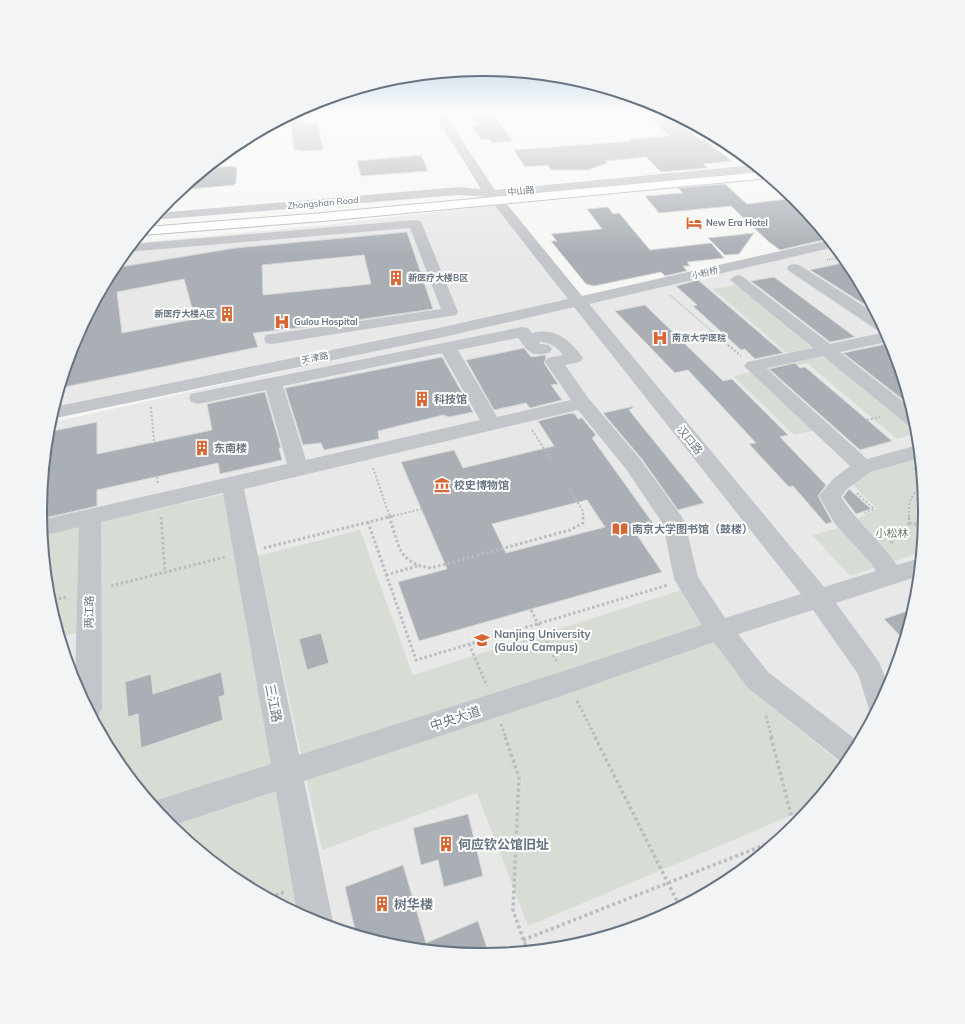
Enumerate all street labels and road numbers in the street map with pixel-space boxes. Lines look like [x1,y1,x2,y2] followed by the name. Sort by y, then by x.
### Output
[507,184,535,197] street label: 中山路
[287,194,359,211] street label: Zhongshan Road
[690,264,720,281] street label: 小粉桥
[301,350,329,365] street label: 天津路
[674,423,706,457] street label: 汉口路
[82,595,96,629] street label: 两江路
[262,682,286,724] street label: 三江路
[428,702,482,734] street label: 中央大道

